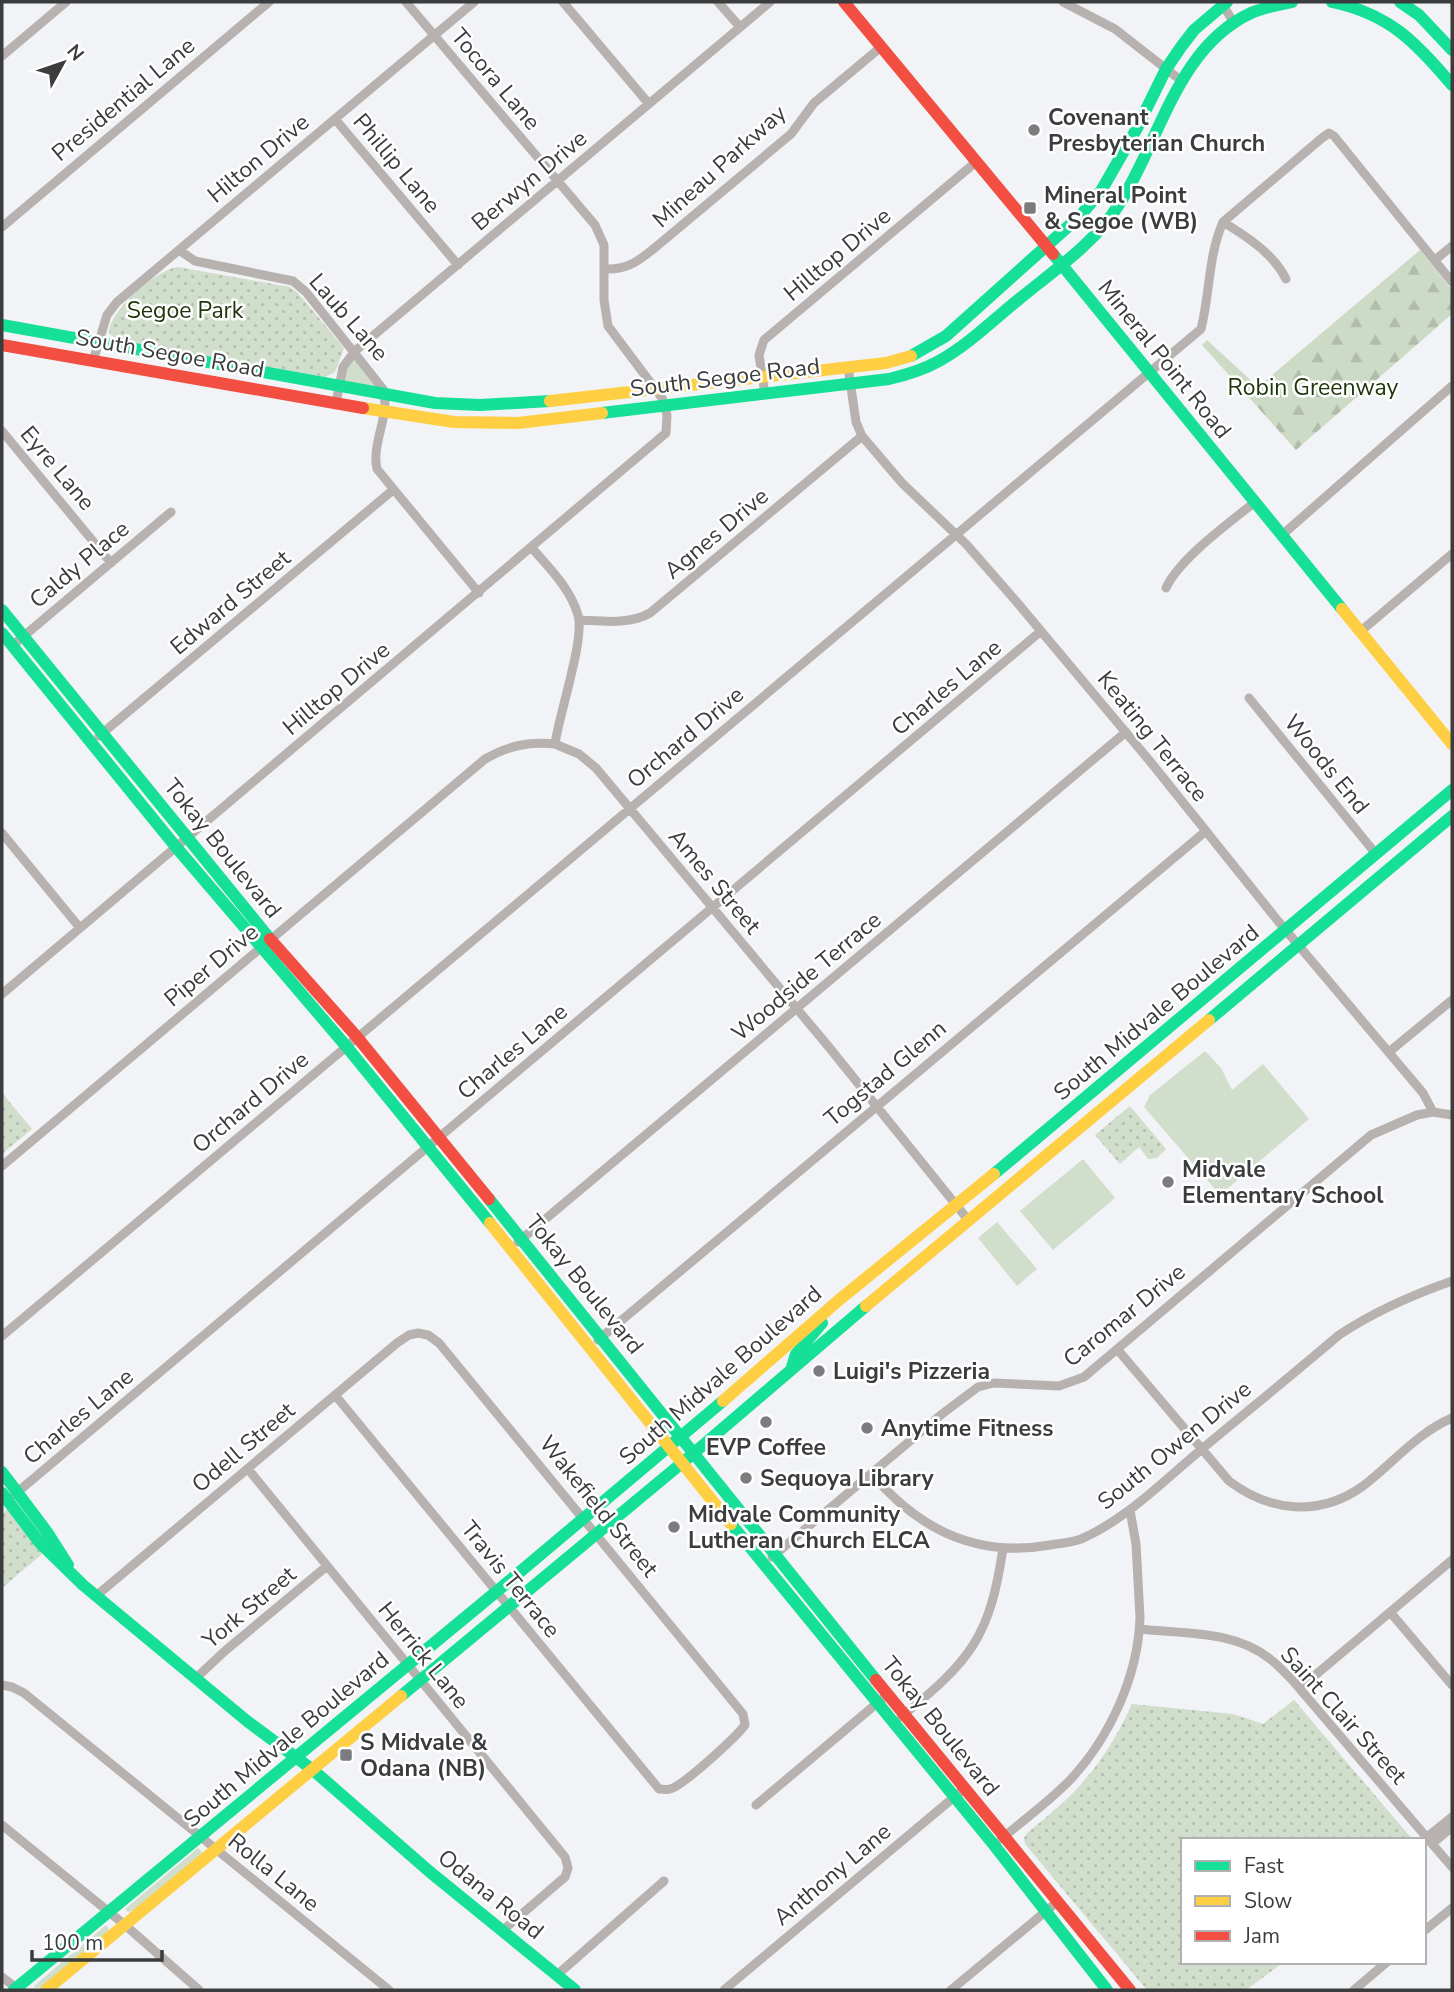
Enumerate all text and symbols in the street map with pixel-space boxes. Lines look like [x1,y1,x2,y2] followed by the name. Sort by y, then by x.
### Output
[444,22,547,137] street label: Tocora Lane
[28,28,98,98] north arrow
[45,30,201,168] street label: Presidential Lane
[61,39,90,67] text: N
[646,98,793,235] street label: Mineau Parkway
[1048,102,1265,159] place label: Covenant Presbyterian Church
[201,107,316,210] street label: Hilton Drive
[346,107,447,220] street label: Phillip Lane
[1026,122,1042,138] marker: Covenant Presbyterian Church
[465,123,594,238] street label: Berwyn Drive
[1044,180,1198,237] place label: Mineral Point & Segoe (WB)
[777,200,897,308] street label: Hilltop Drive
[1022,200,1038,216] marker: Mineral Point & Segoe (WB)
[302,267,395,368] street label: Laub Lane
[1091,273,1238,445] street label: Mineral Point Road
[127,295,244,326] park label: Segoe Park
[73,322,267,385] street label: South Segoe Road
[628,350,822,405] street label: South Segoe Road
[1228,372,1399,403] park label: Robin Greenway
[13,420,102,517] street label: Eyre Lane
[658,481,775,586] street label: Agnes Drive
[23,514,136,615] street label: Caldy Place
[164,542,298,662] street label: Edward Street
[885,632,1008,743] street label: Charles Lane
[276,634,396,742] street label: Hilltop Drive
[1090,664,1215,808] street label: Keating Terrace
[620,679,750,795] street label: Orchard Drive
[1277,708,1376,821] street label: Woods End
[157,772,289,925] street label: Tokay Boulevard
[661,822,768,941] street label: Ames Street
[725,905,888,1048] street label: Woodside Terrace
[158,917,265,1014] street label: Piper Drive
[1047,917,1266,1108] street label: South Midvale Boulevard
[451,996,574,1107] street label: Charles Lane
[818,1013,953,1134] street label: Togstad Glenn
[185,1044,315,1160] street label: Orchard Drive
[1182,1154,1384,1211] place label: Midvale Elementary School
[1160,1174,1176,1190] marker: Midvale Elementary School
[519,1208,651,1361] street label: Tokay Boulevard
[1057,1257,1192,1374] street label: Caromar Drive
[612,1279,828,1472] street label: South Midvale Boulevard
[833,1356,990,1387] place label: Luigi's Pizzeria
[17,1361,140,1472] street label: Charles Lane
[811,1363,827,1379] marker: Luigi's Pizzeria
[1091,1374,1258,1517] street label: South Owen Drive
[185,1395,302,1500] street label: Odell Street
[881,1413,1053,1444] place label: Anytime Fitness
[758,1414,774,1430] marker: EVP Coffee
[859,1420,875,1436] marker: Anytime Fitness
[532,1429,666,1584] street label: Wakefield Street
[706,1432,826,1463] place label: EVP Coffee
[760,1463,935,1494] place label: Sequoya Library
[738,1470,754,1486] marker: Sequoya Library
[688,1499,931,1556] place label: Midvale Community Lutheran Church ELCA
[454,1514,567,1644] street label: Travis Terrace
[666,1519,682,1535] marker: Midvale Community Lutheran Church ELCA
[195,1559,303,1656] street label: York Street
[371,1595,476,1715] street label: Herrick Lane
[1273,1640,1414,1792] street label: Saint Clair Street
[177,1644,396,1835] street label: South Midvale Boulevard
[875,1650,1007,1803] street label: Tokay Boulevard
[360,1727,488,1784] place label: S Midvale & Odana (NB)
[338,1747,354,1763] marker: S Midvale & Odana (NB)
[767,1816,898,1933] street label: Anthony Lane
[221,1826,326,1919] street label: Rolla Lane
[1181,1838,1426,1964] legend
[431,1842,550,1947] street label: Odana Road
[1244,1852,1284,1880] text: Fast
[1244,1887,1293,1915] text: Slow
[32,1918,161,1962] scale bar
[1243,1922,1280,1950] text: Jam
[42,1929,103,1957] text: 100 m

